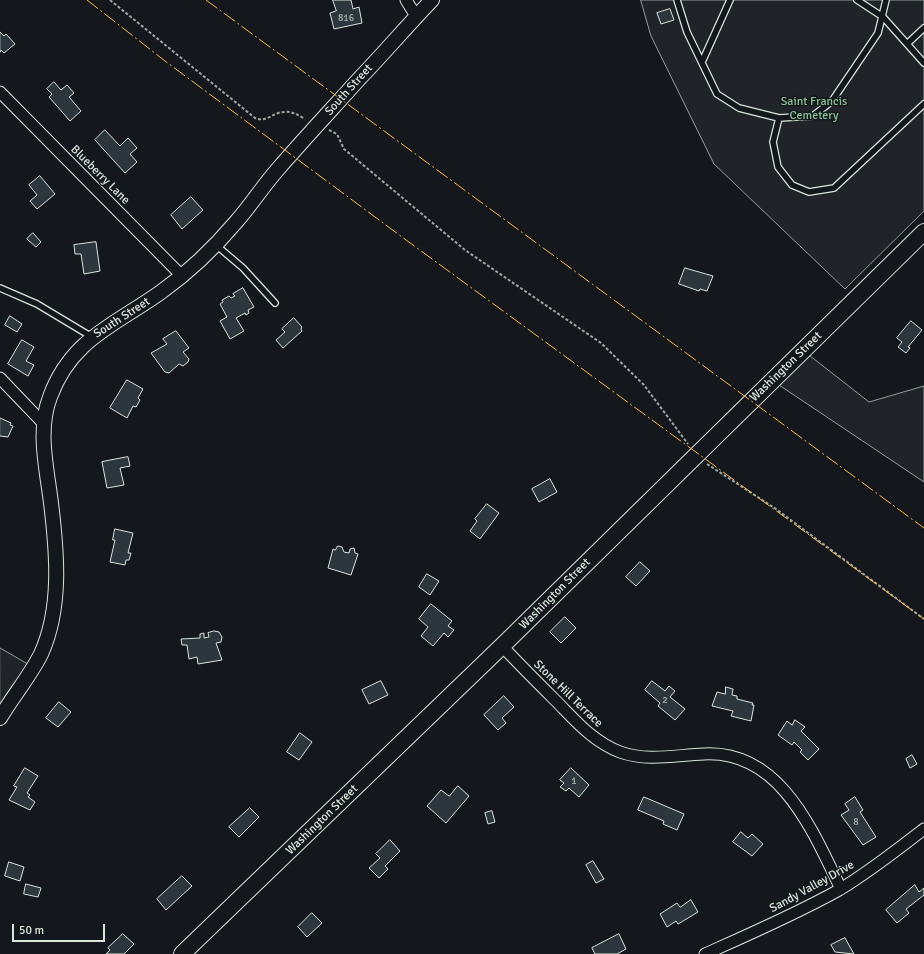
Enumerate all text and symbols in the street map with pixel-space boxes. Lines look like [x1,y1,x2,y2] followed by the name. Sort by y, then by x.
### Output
[338,12,354,24] house number: 816
[322,61,376,119] street label: South Street
[781,95,847,123] park label: Saint Francis Cemetery
[67,142,133,208] street label: Blueberry Lane
[91,295,153,341] street label: South Street
[747,329,825,405] street label: Washington Street
[516,555,594,633] street label: Washington Street
[530,657,606,731] street label: Stone Hill Terrace
[662,694,668,706] house number: 2
[571,775,577,787] house number: 1
[283,782,361,858] street label: Washington Street
[853,816,859,828] house number: 8
[767,858,857,916] street label: Sandy Valley Drive
[14,916,107,942] scale bar
[19,923,44,938] text: 50 m

